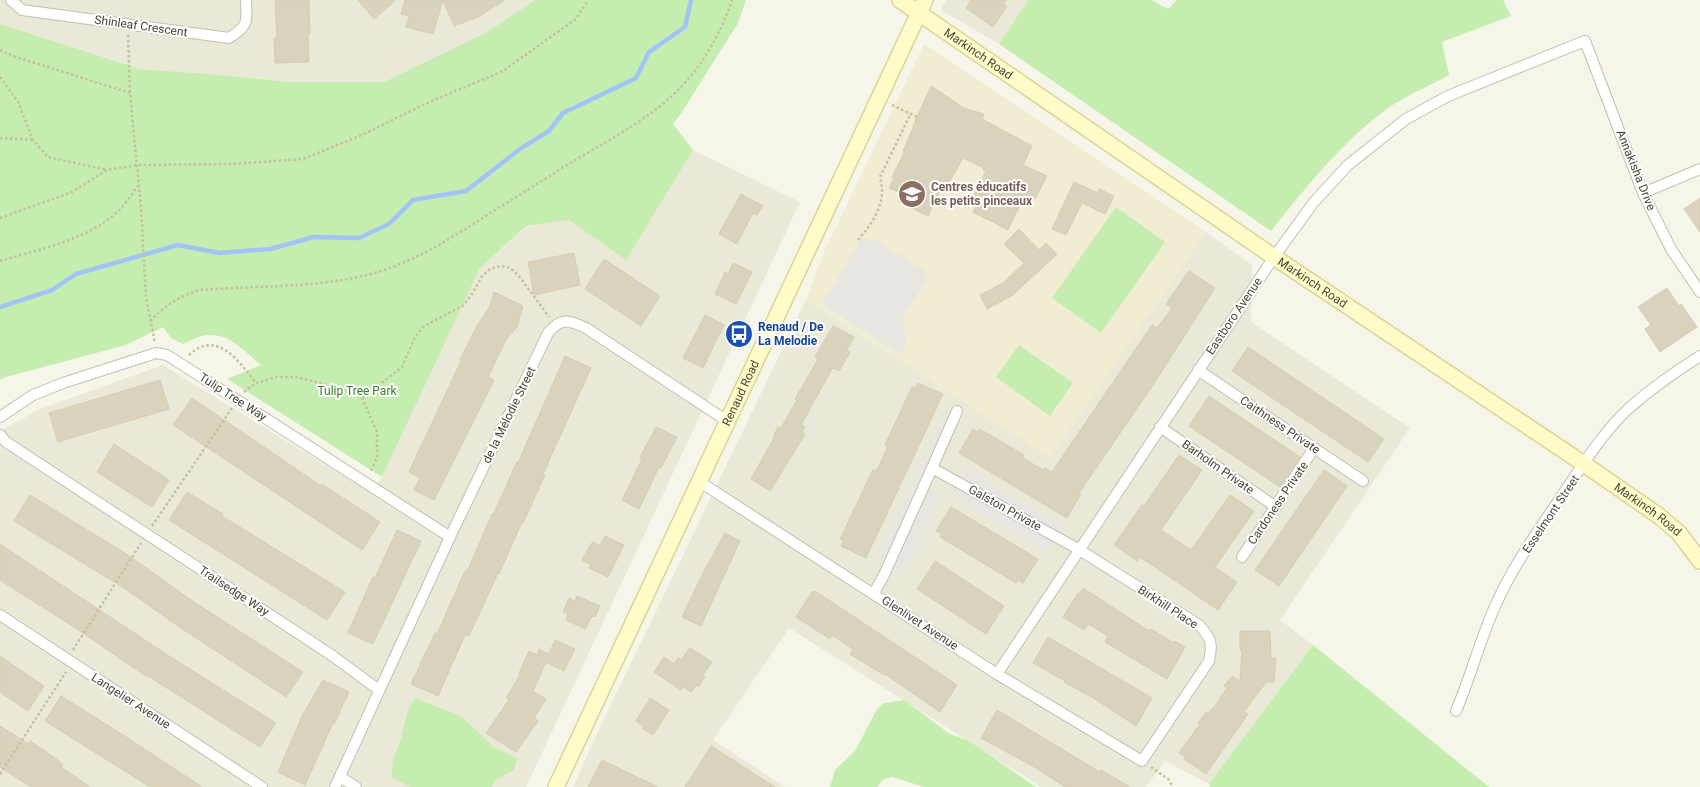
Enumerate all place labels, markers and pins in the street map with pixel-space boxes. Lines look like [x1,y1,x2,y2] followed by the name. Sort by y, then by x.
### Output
[897,179,927,209] school or university icon: Centres éducatifs les petits pinceaux
[931,180,1033,208] place label: Centres éducatifs les petits pinceaux
[724,319,754,349] bus stop icon: Renaud / De La Melodie
[758,320,824,348] place label: Renaud / De La Melodie

